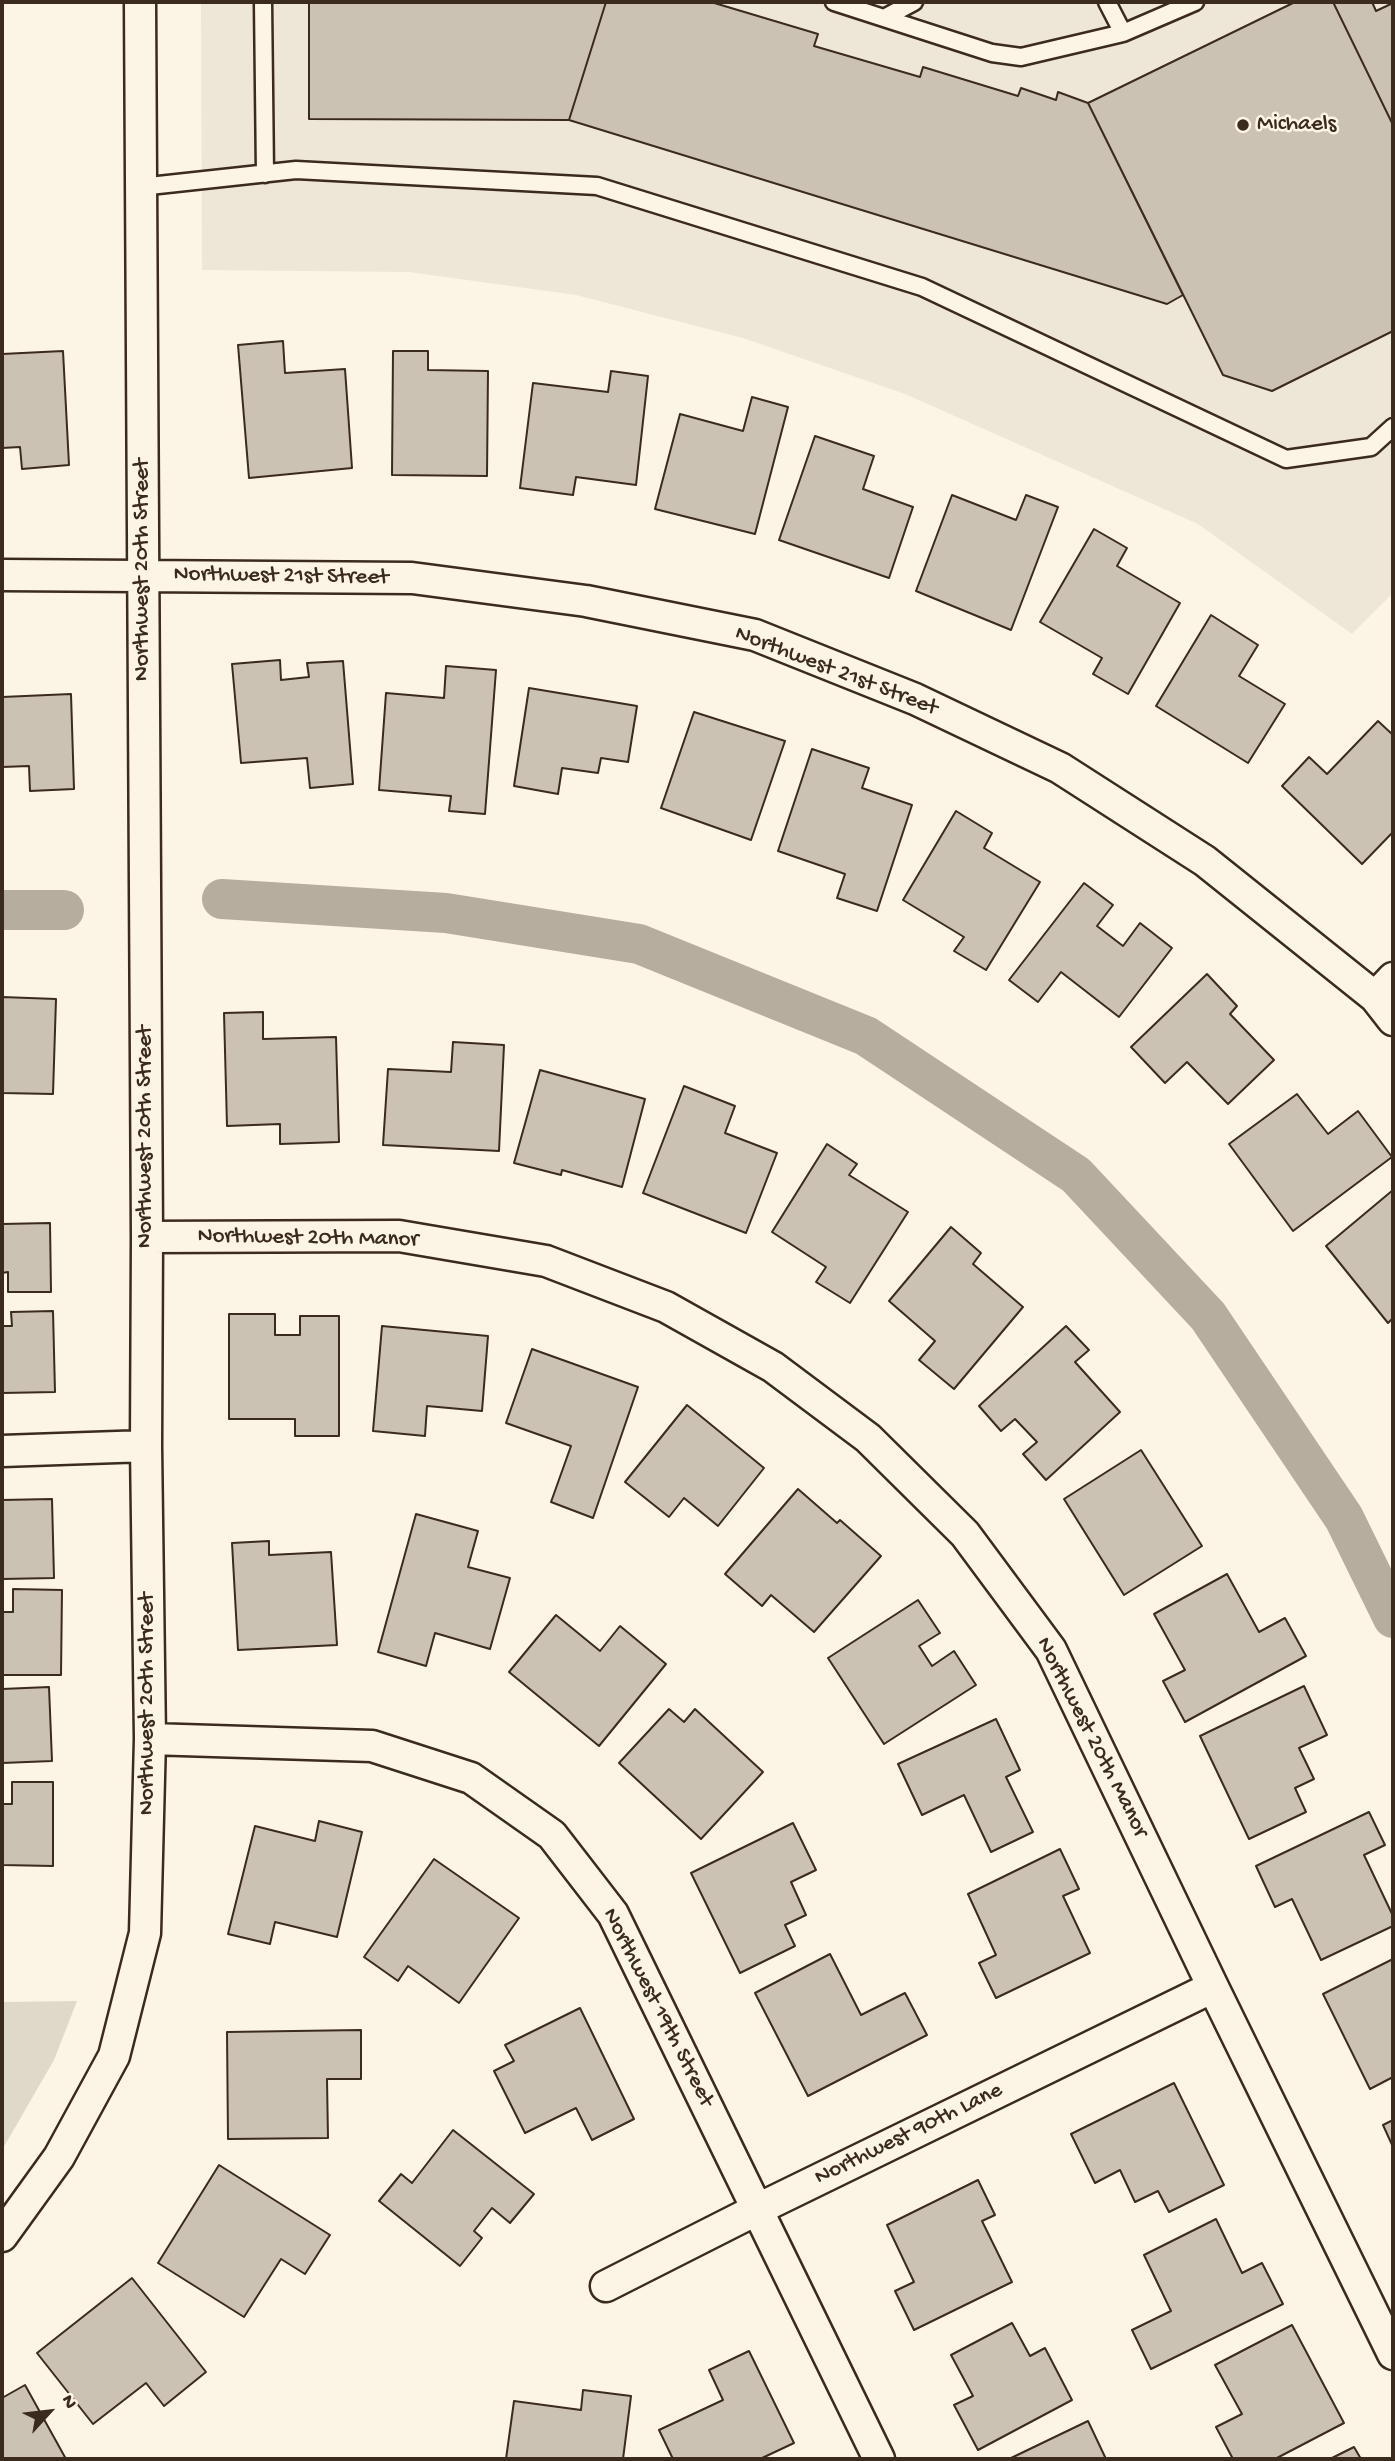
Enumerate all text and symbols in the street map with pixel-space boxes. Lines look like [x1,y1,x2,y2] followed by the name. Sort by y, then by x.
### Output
[1257,111,1336,139] place label: Michaels
[1235,117,1251,133] marker: Michaels
[129,459,157,681] street label: Northwest 20th Street
[173,561,389,593] street label: Northwest 21st Street
[731,621,941,723] street label: Northwest 21st Street
[132,1026,160,1248] street label: Northwest 20th Street
[197,1223,419,1255] street label: Northwest 20th Manor
[134,1593,162,1815] street label: Northwest 20th Street
[1029,1633,1153,1843] street label: Northwest 20th Manor
[595,1904,719,2112] street label: Northwest 19th Street
[811,2078,1007,2192] street label: Northwest 90th Lane
[14,2377,84,2447] north arrow
[55,2391,81,2413] text: N

